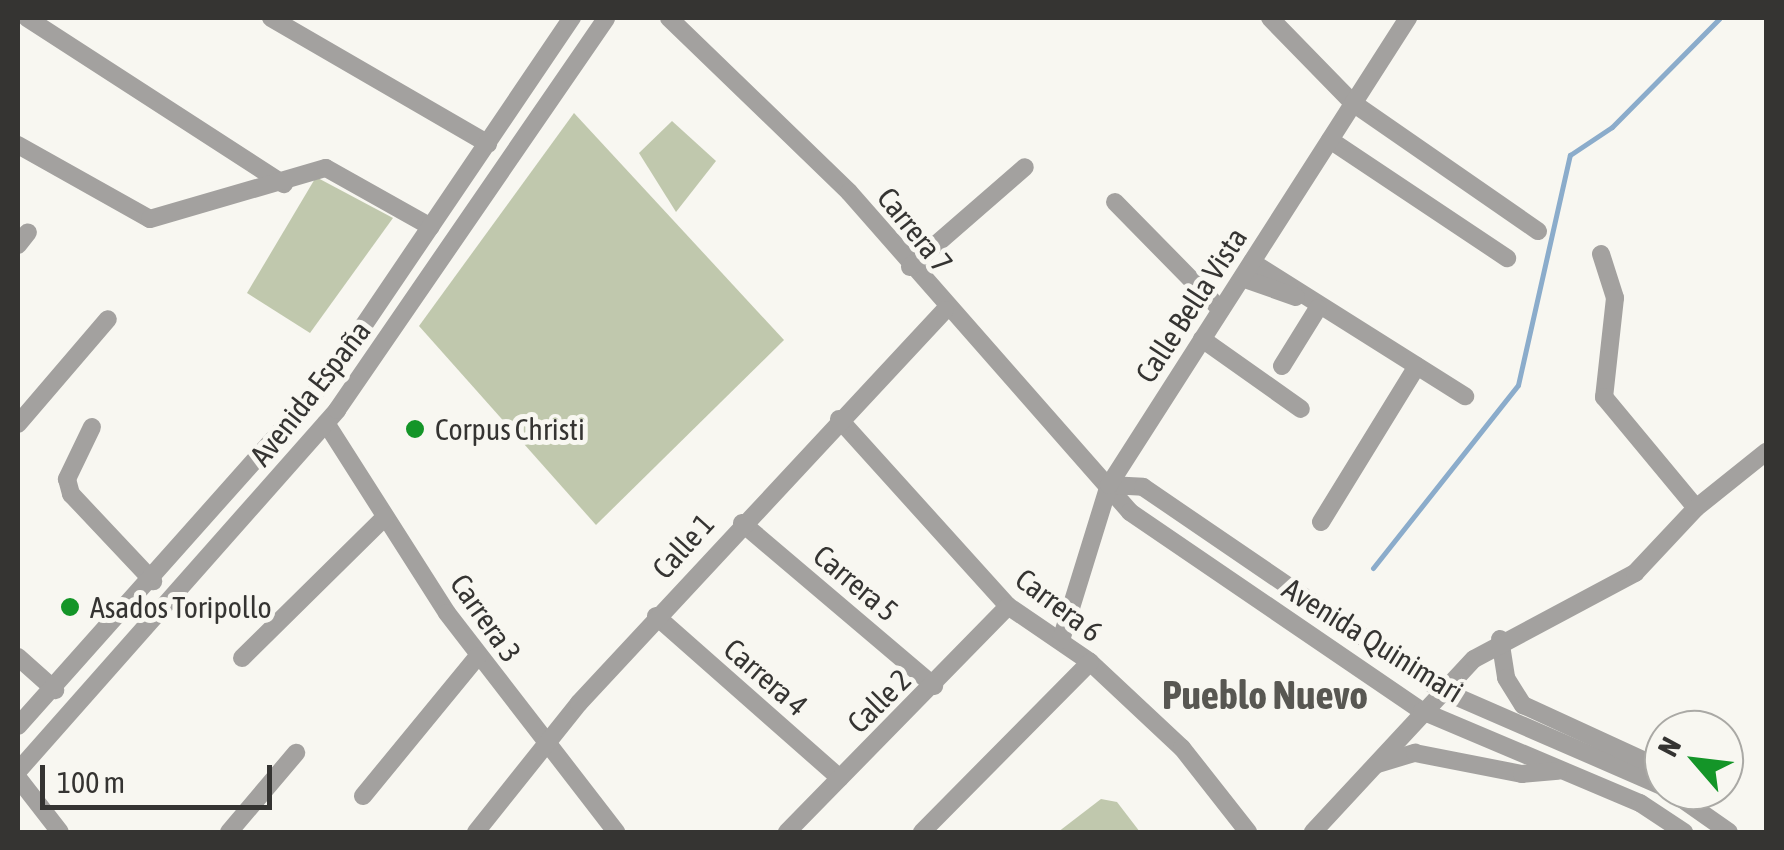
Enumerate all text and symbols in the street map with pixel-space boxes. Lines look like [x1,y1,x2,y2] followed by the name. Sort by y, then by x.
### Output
[870,180,960,280] street label: Carrera 7
[1128,221,1254,389] street label: Calle Bella Vista
[242,313,378,473] street label: Avenida España
[435,411,585,447] place label: Corpus Christi
[404,418,426,440] marker: Corpus Christi
[645,506,721,586] street label: Calle 1
[806,537,906,629] street label: Carrera 5
[1009,561,1109,649] street label: Carrera 6
[443,567,529,669] street label: Carrera 3
[1276,570,1470,710] street label: Avenida Quinimari
[90,589,271,625] place label: Asados Toripollo
[59,596,81,618] marker: Asados Toripollo
[717,631,815,723] street label: Carrera 4
[840,662,918,740] street label: Calle 2
[1162,671,1368,719] district label: Pueblo Nuevo
[1644,710,1744,810] north arrow
[1651,732,1687,762] text: N
[45,745,278,807] scale bar
[57,765,125,799] text: 100 m

